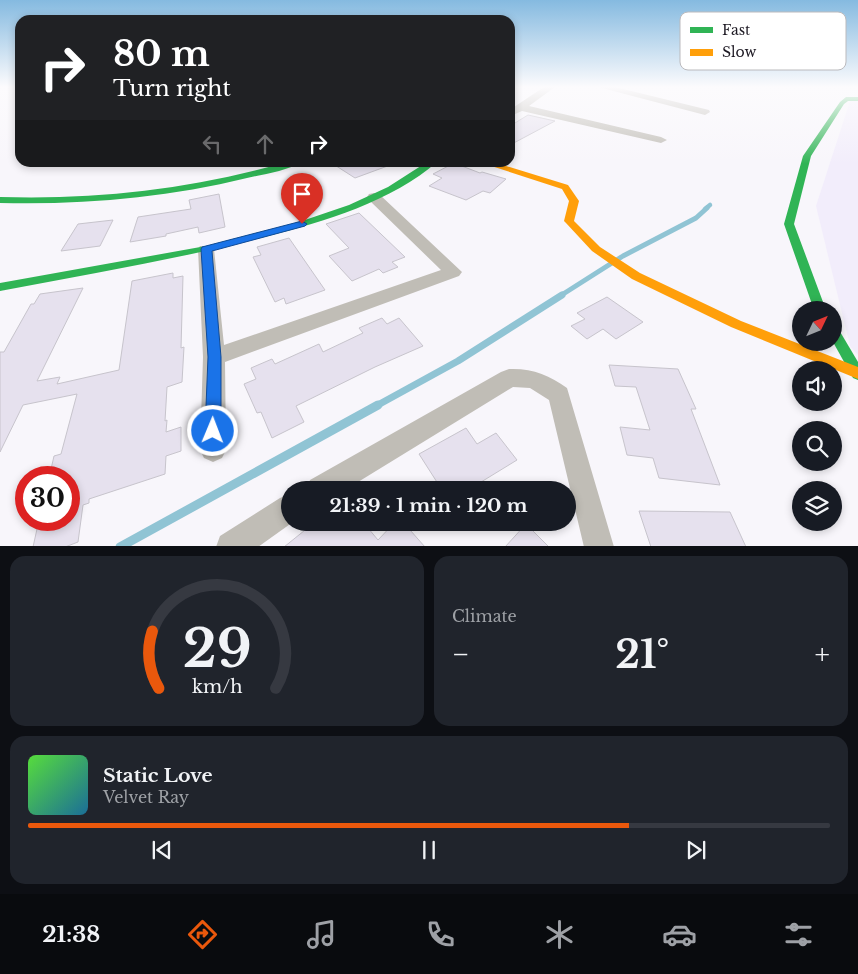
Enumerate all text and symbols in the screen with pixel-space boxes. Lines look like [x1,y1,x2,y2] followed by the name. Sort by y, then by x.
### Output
[680,12,846,70] legend
[722,21,751,39] text: Fast
[113,32,210,75] text: 80 m
[30,35,95,100] icon: right
[722,43,756,61] text: Slow
[113,75,231,102] text: Turn right
[198,130,226,158] icon: left
[251,130,279,158] icon: ahead
[304,130,332,158] icon: right
[281,173,323,224] pin
[288,180,316,208] icon: arrive
[792,301,842,351] north arrow
[792,301,842,531] map controls
[792,361,842,411] button: sound
[186,404,238,456] position arrow
[792,421,842,471] button: search
[15,466,80,531] speed limit sign: 30
[792,481,842,531] button: layers
[330,494,527,517] text: 21:39 · 1 min · 120 m
[452,606,517,626] text: Climate
[183,617,251,681] text: 29
[615,631,669,678] text: 21°
[452,637,470,672] text: −
[815,637,830,672] text: +
[192,676,242,698] text: km/h
[103,764,213,787] text: Static Love
[103,787,189,807] text: Velvet Ray
[148,836,176,864] icon: previous
[415,836,443,864] icon: pause
[682,836,710,864] icon: next
[185,917,220,952] icon: directions
[304,917,339,952] icon: music
[423,917,458,952] icon: phone
[542,917,577,952] icon: climate
[662,917,697,952] icon: car
[781,917,816,952] icon: filters
[42,921,100,948] text: 21:38

